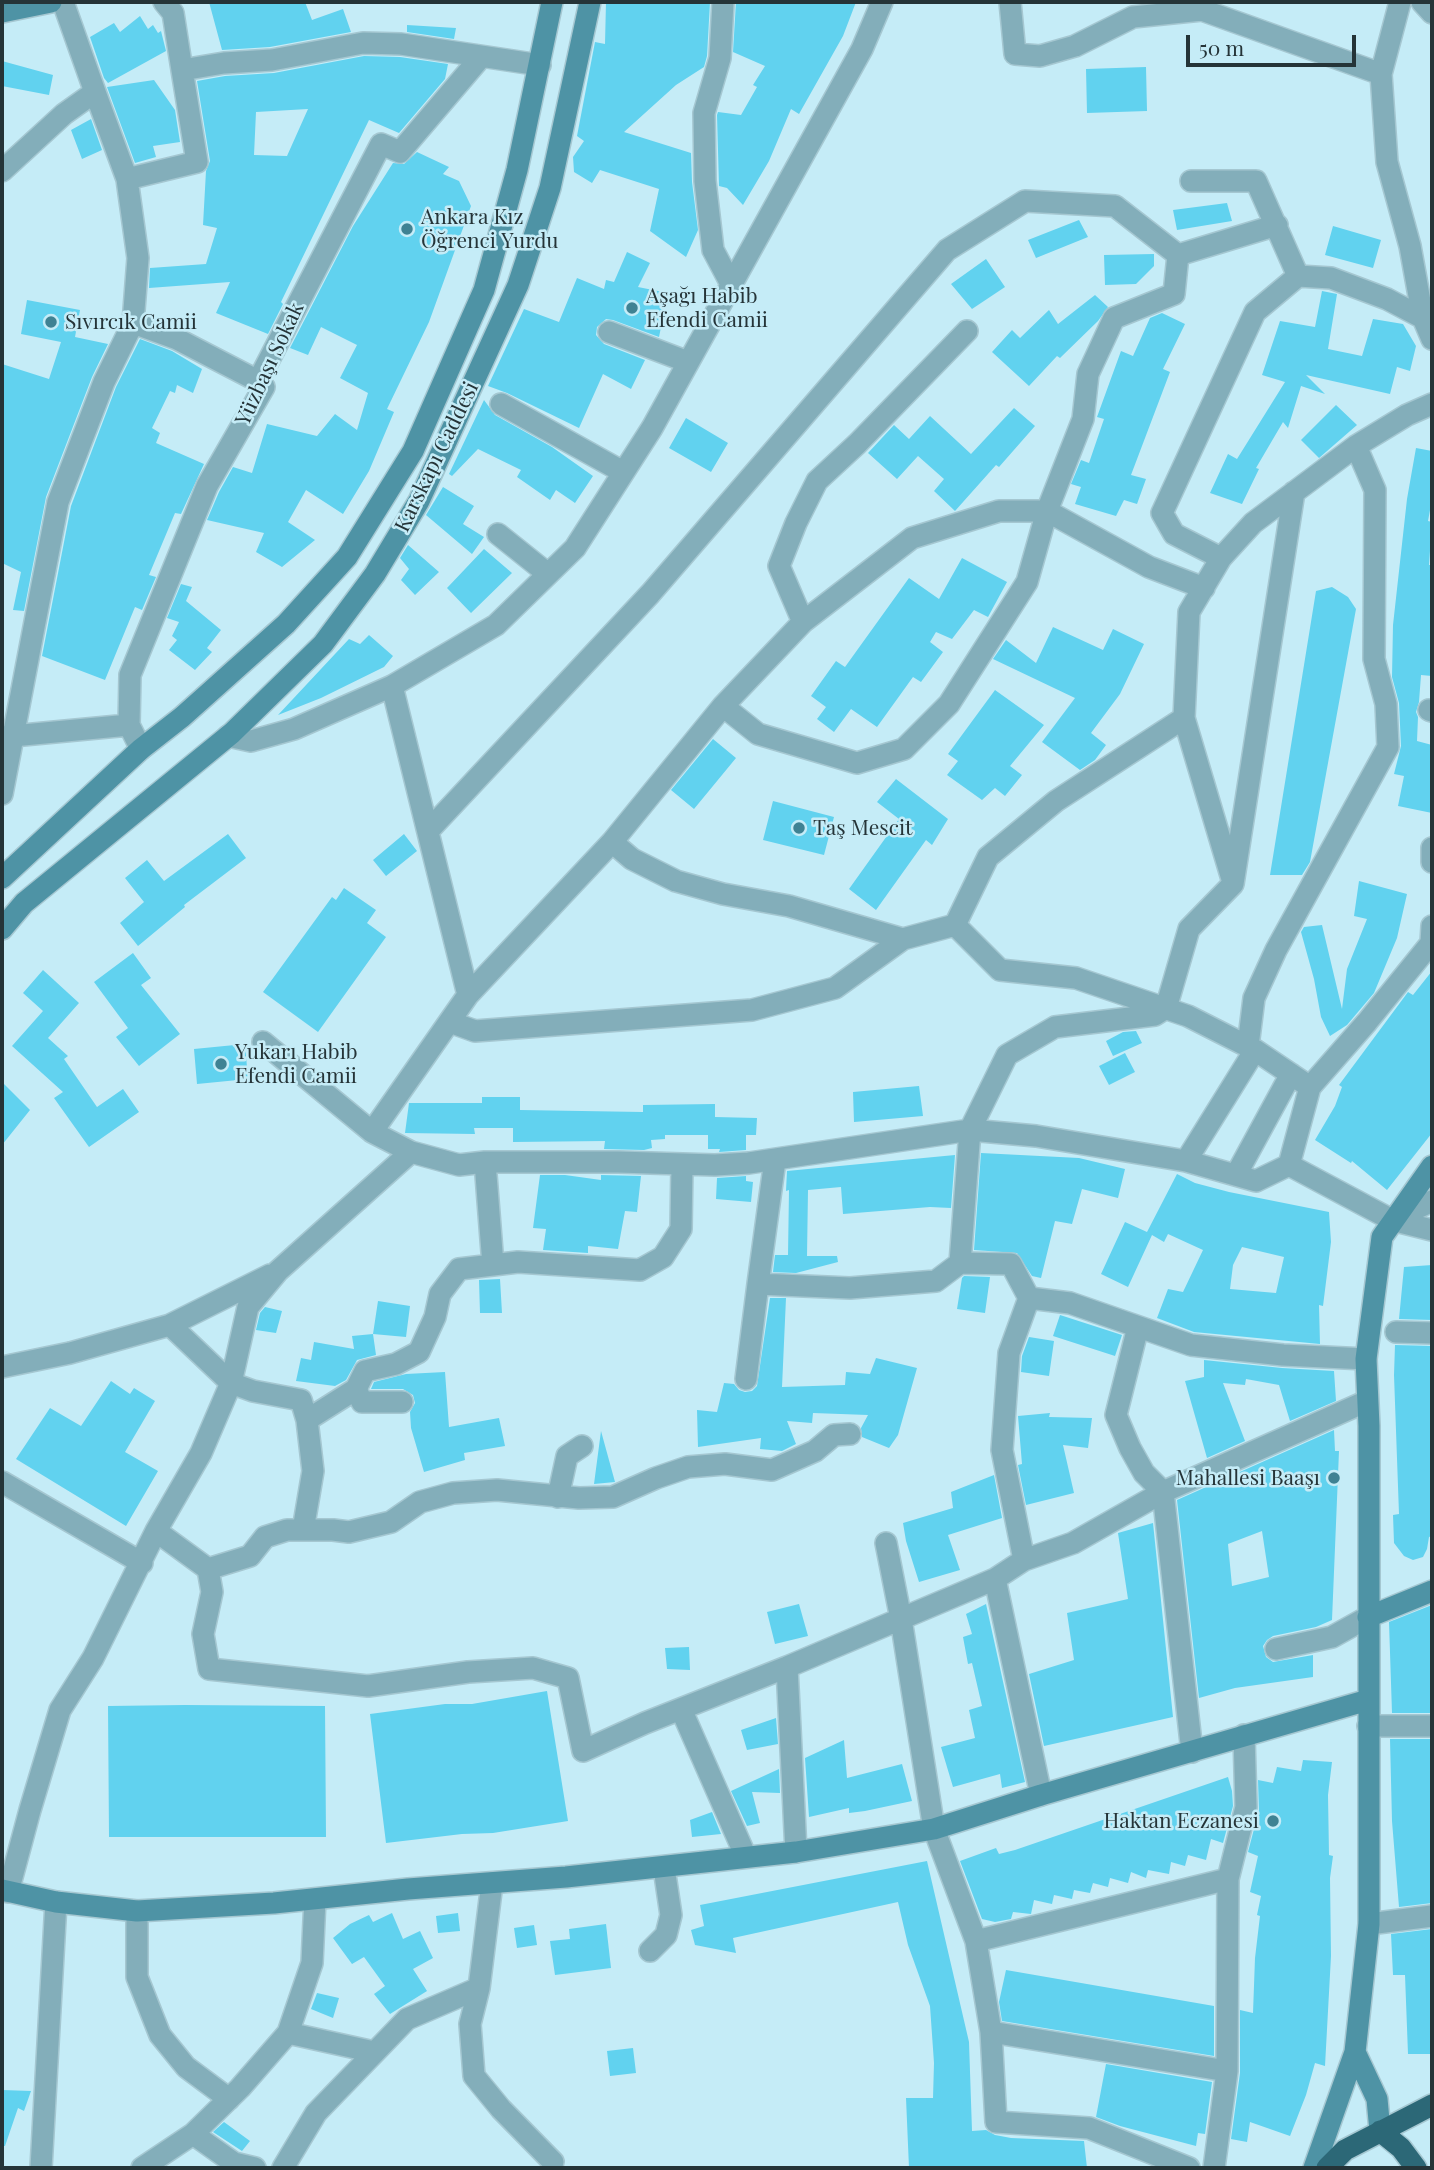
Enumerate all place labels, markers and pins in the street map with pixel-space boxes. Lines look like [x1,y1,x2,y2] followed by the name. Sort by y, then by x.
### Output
[421,204,559,254] place label: Ankara Kız Öğrenci Yurdu
[399,221,415,237] marker: Ankara Kız Öğrenci Yurdu
[646,283,768,333] place label: Aşağı Habib Efendi Camii
[624,300,640,316] marker: Aşağı Habib Efendi Camii
[65,309,197,335] place label: Sıvırcık Camii
[43,314,59,330] marker: Sıvırcık Camii
[813,815,913,841] place label: Taş Mescit
[791,820,807,836] marker: Taş Mescit
[235,1039,358,1089] place label: Yukarı Habib Efendi Camii
[213,1056,229,1072] marker: Yukarı Habib Efendi Camii
[1176,1465,1320,1491] place label: Mahallesi Baaşı
[1326,1470,1342,1486] marker: Mahallesi Baaşı
[1103,1808,1259,1834] place label: Haktan Eczanesi
[1265,1813,1281,1829] marker: Haktan Eczanesi

